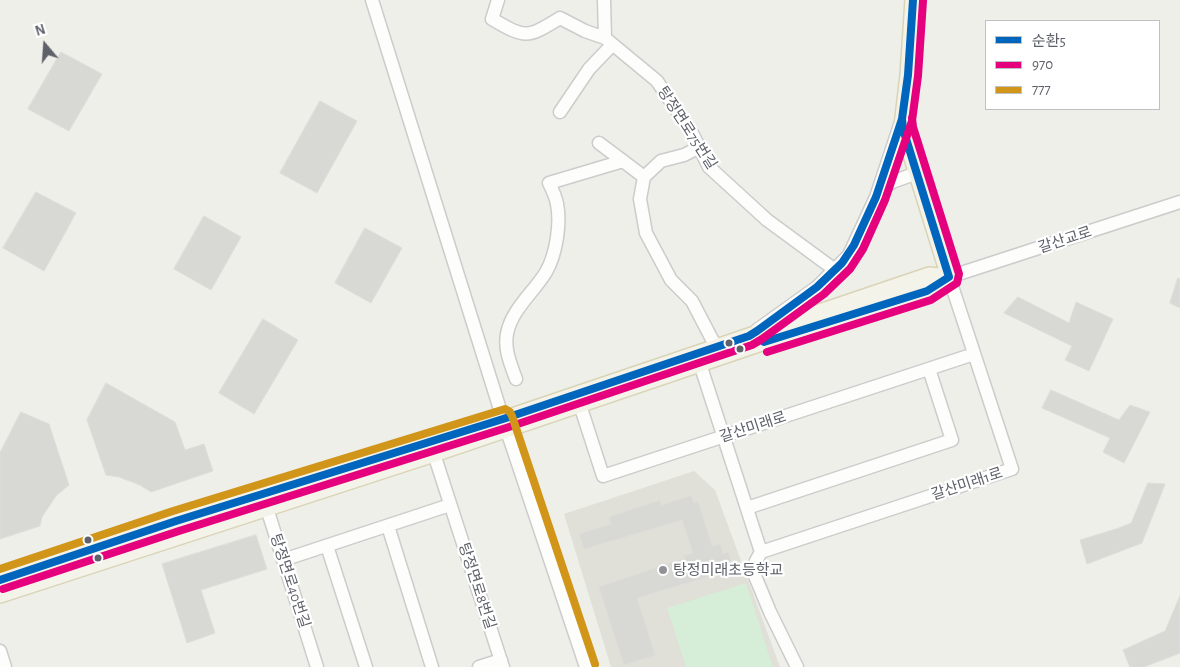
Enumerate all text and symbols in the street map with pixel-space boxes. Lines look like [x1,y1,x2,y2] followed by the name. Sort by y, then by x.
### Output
[20,20,70,70] north arrow
[985,20,1160,110] legend
[34,23,47,39] text: N
[1032,34,1066,49] text: 순환5
[1032,57,1053,72] text: 970
[1032,82,1051,97] text: 777
[653,83,721,173] street label: 탕정면로75번길
[1036,223,1094,257] street label: 갈산교로
[724,338,734,348] unlabelled marker
[735,344,745,354] unlabelled marker
[717,408,789,446] street label: 갈산미래로
[929,464,1005,504] street label: 갈산미래1로
[266,532,314,630] street label: 탕정면로40번길
[83,535,93,545] unlabelled marker
[455,540,499,632] street label: 탕정면로8번길
[93,553,103,563] unlabelled marker
[673,561,783,579] place label: 탕정미래초등학교
[657,564,669,576] marker: 탕정미래초등학교

